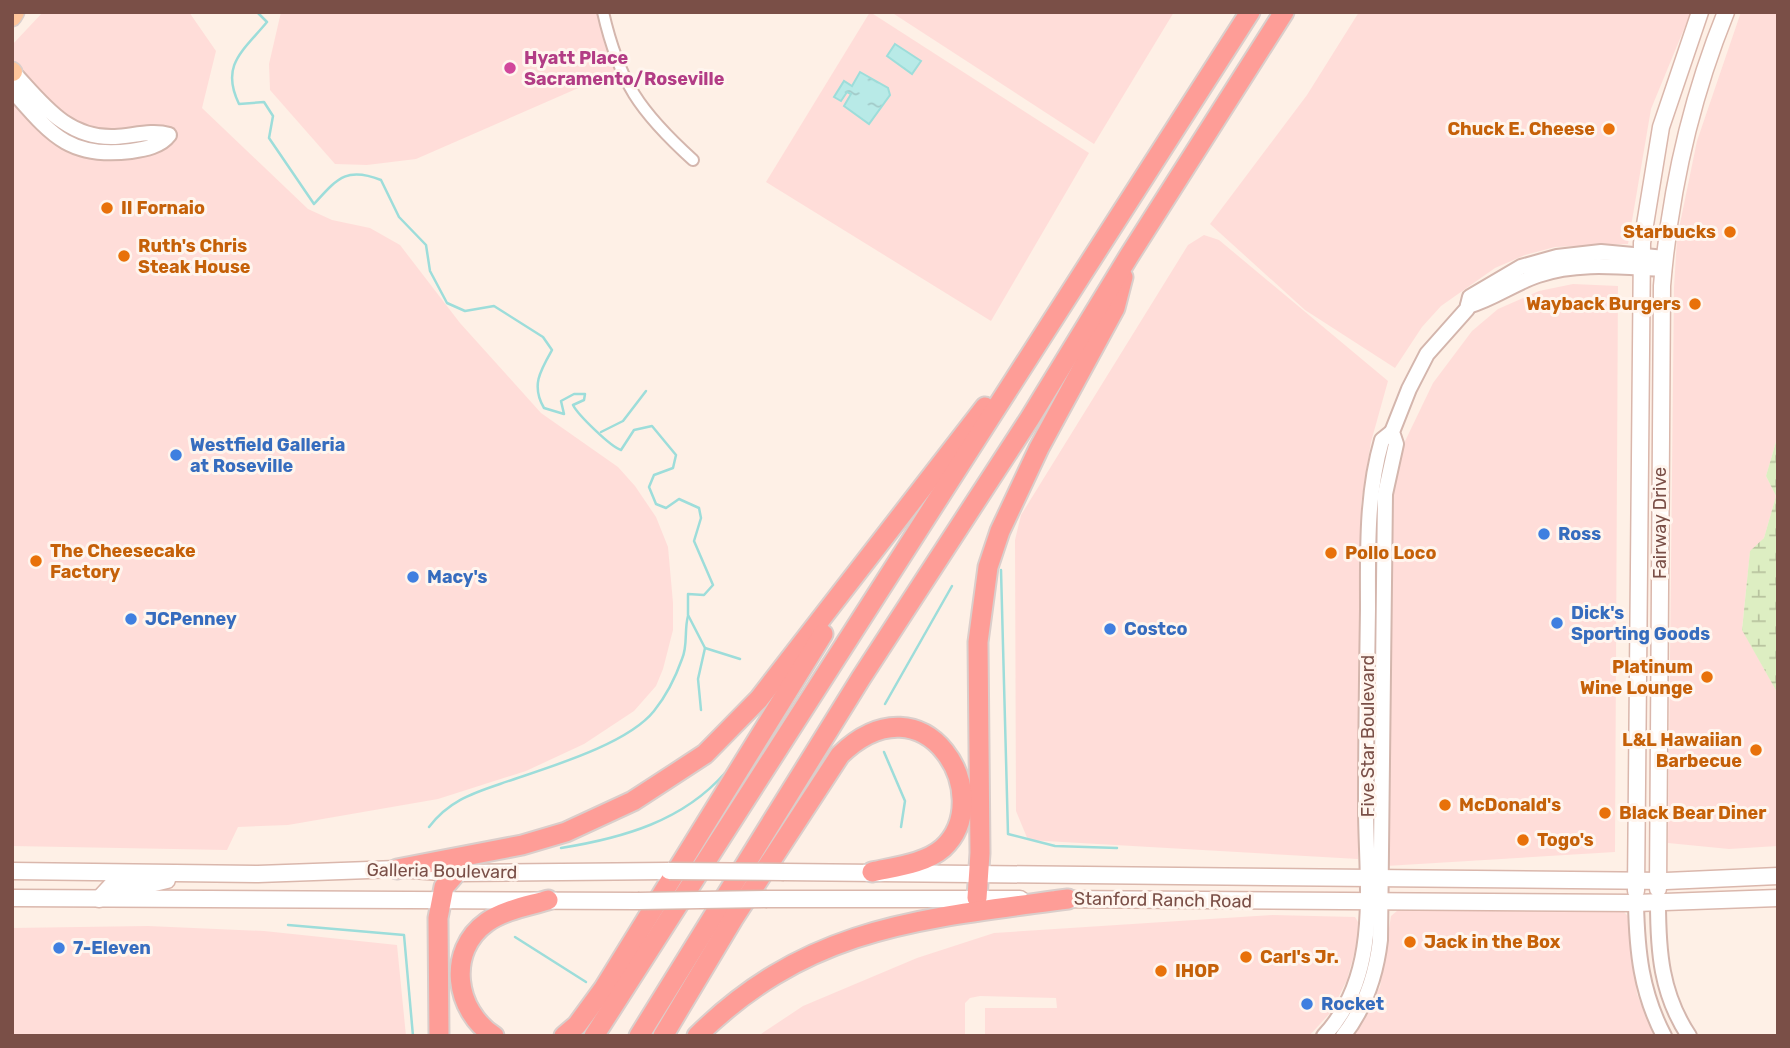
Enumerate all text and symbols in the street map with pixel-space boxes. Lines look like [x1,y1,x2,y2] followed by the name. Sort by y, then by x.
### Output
[524,47,725,90] place label: Hyatt Place Sacramento/Roseville
[502,60,518,76] marker: Hyatt Place Sacramento/Roseville
[1447,118,1595,140] place label: Chuck E. Cheese
[1601,121,1617,137] marker: Chuck E. Cheese
[121,197,205,219] place label: II Fornaio
[99,200,115,216] marker: II Fornaio
[1623,221,1716,243] place label: Starbucks
[1722,224,1738,240] marker: Starbucks
[138,235,251,278] place label: Ruth's Chris Steak House
[116,248,132,264] marker: Ruth's Chris Steak House
[1526,293,1681,315] place label: Wayback Burgers
[1687,296,1703,312] marker: Wayback Burgers
[190,434,345,477] place label: Westfield Galleria at Roseville
[168,447,184,463] marker: Westfield Galleria at Roseville
[1649,467,1671,579] street label: Fairway Drive
[1558,523,1601,545] place label: Ross
[1536,526,1552,542] marker: Ross
[50,540,196,583] place label: The Cheesecake Factory
[1345,542,1436,564] place label: Pollo Loco
[1323,545,1339,561] marker: Pollo Loco
[28,553,44,569] marker: The Cheesecake Factory
[427,566,488,588] place label: Macy's
[405,569,421,585] marker: Macy's
[1571,602,1710,645] place label: Dick's Sporting Goods
[145,608,237,630] place label: JCPenney
[123,611,139,627] marker: JCPenney
[1549,615,1565,631] marker: Dick's Sporting Goods
[1124,618,1188,640] place label: Costco
[1102,621,1118,637] marker: Costco
[1357,655,1379,817] street label: Five Star Boulevard
[1580,656,1693,699] place label: Platinum Wine Lounge
[1699,669,1715,685] marker: Platinum Wine Lounge
[1622,729,1742,772] place label: L&L Hawaiian Barbecue
[1748,742,1764,758] marker: L&L Hawaiian Barbecue
[1459,794,1561,816] place label: McDonald's
[1437,797,1453,813] marker: McDonald's
[1619,802,1766,824] place label: Black Bear Diner
[1597,805,1613,821] marker: Black Bear Diner
[1537,829,1594,851] place label: Togo's
[1515,832,1531,848] marker: Togo's
[366,859,518,883] street label: Galleria Boulevard
[1074,887,1252,913] street label: Stanford Ranch Road
[1424,931,1561,953] place label: Jack in the Box
[1402,934,1418,950] marker: Jack in the Box
[73,937,151,959] place label: 7-Eleven
[51,940,67,956] marker: 7-Eleven
[1260,946,1339,968] place label: Carl's Jr.
[1238,949,1254,965] marker: Carl's Jr.
[1175,960,1219,982] place label: IHOP
[1153,963,1169,979] marker: IHOP
[1321,993,1384,1015] place label: Rocket
[1299,996,1315,1012] marker: Rocket

